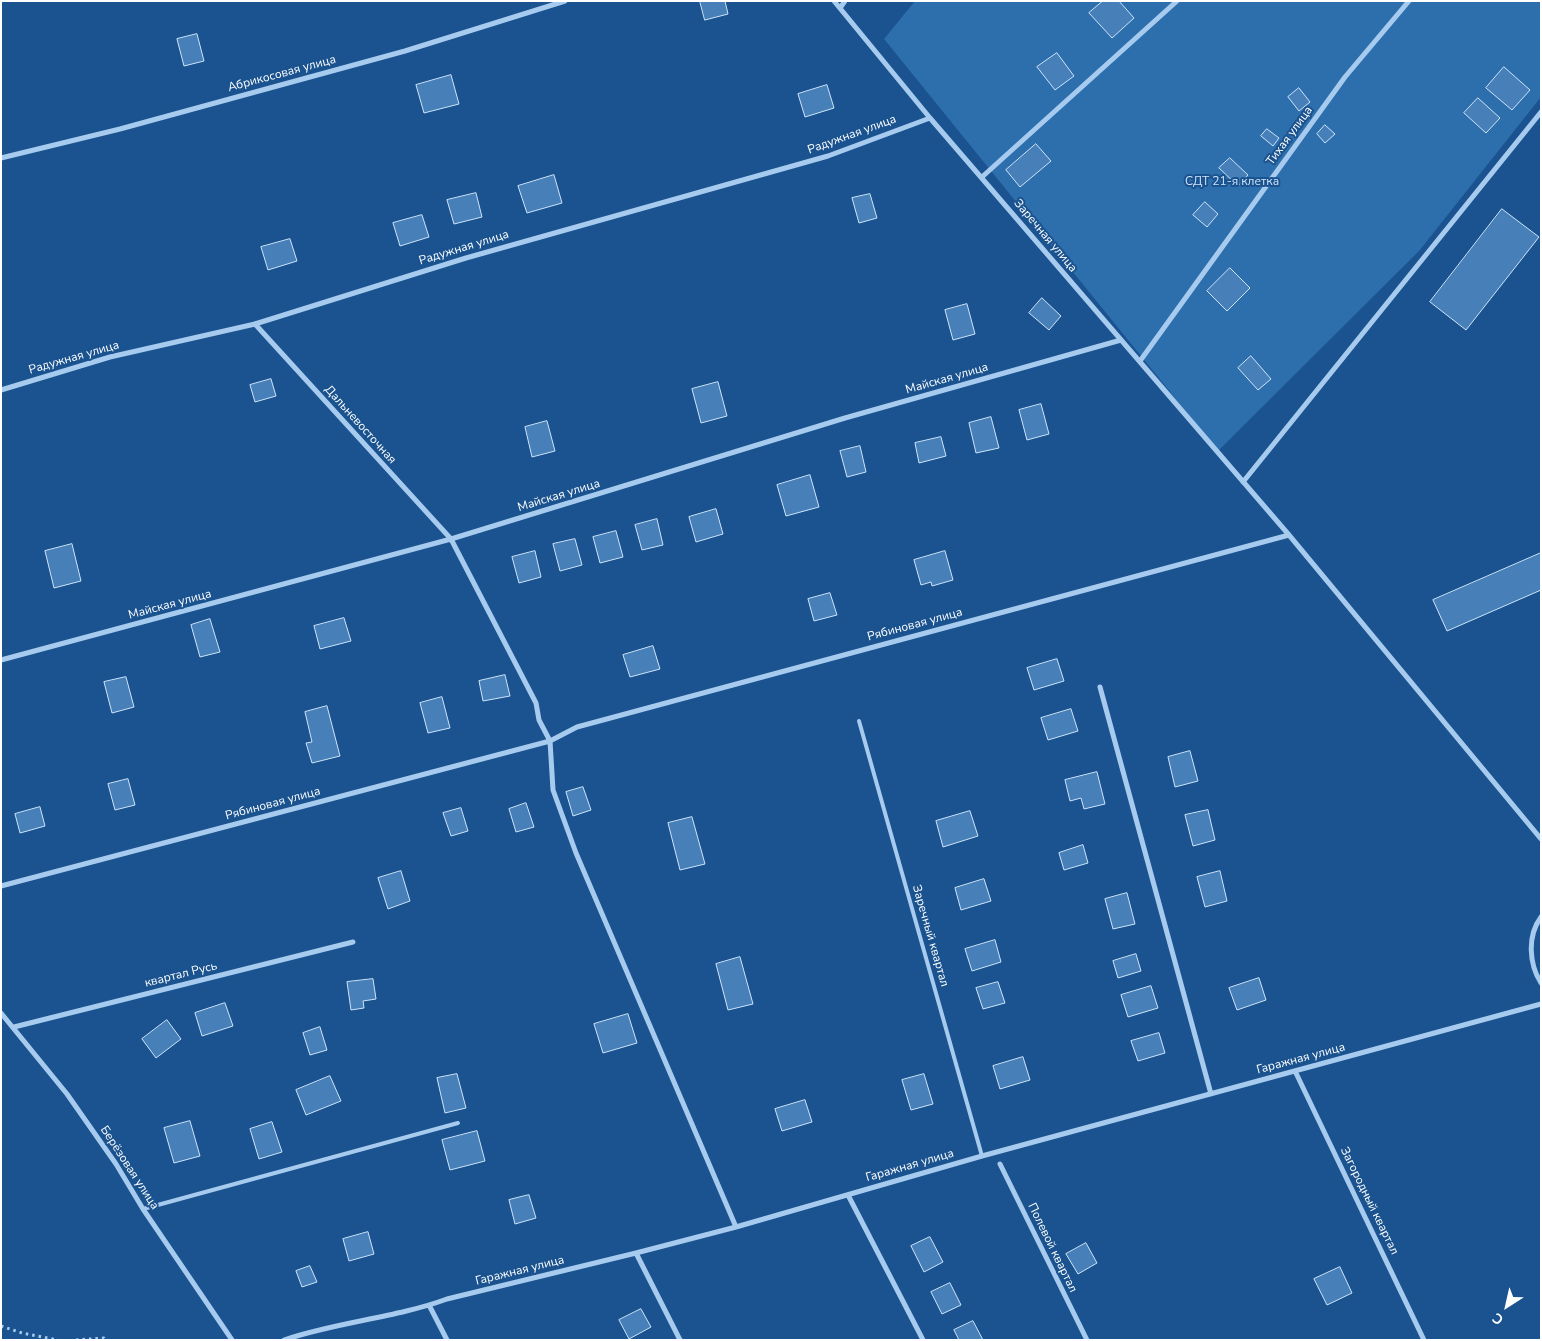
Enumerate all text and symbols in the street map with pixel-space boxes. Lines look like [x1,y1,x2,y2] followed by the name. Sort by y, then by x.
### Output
[227,53,337,95] street label: Абрикосовая улица
[1264,104,1316,168] street label: Тихая улица
[806,112,898,158] street label: Радужная улица
[1185,175,1279,189] park label: СДТ 21-я клетка
[1010,197,1080,275] street label: Заречная улица
[417,227,511,269] street label: Радужная улица
[27,338,121,378] street label: Радужная улица
[904,360,990,398] street label: Майская улица
[321,383,399,467] street label: Дальневосточная
[516,477,602,515] street label: Майская улица
[127,587,213,623] street label: Майская улица
[866,605,964,645] street label: Рябиновая улица
[224,784,322,824] street label: Рябиновая улица
[909,883,951,989] street label: Заречный квартал
[143,959,219,991] street label: квартал Русь
[1255,1040,1347,1078] street label: Гаражная улица
[97,1123,161,1213] street label: Берёзовая улица
[1337,1145,1401,1257] street label: Загородный квартал
[864,1147,956,1185] street label: Гаражная улица
[1024,1201,1080,1295] street label: Полевой квартал
[474,1253,566,1289] street label: Гаражная улица
[1482,1281,1532,1331] north arrow
[1489,1308,1507,1329] text: С

